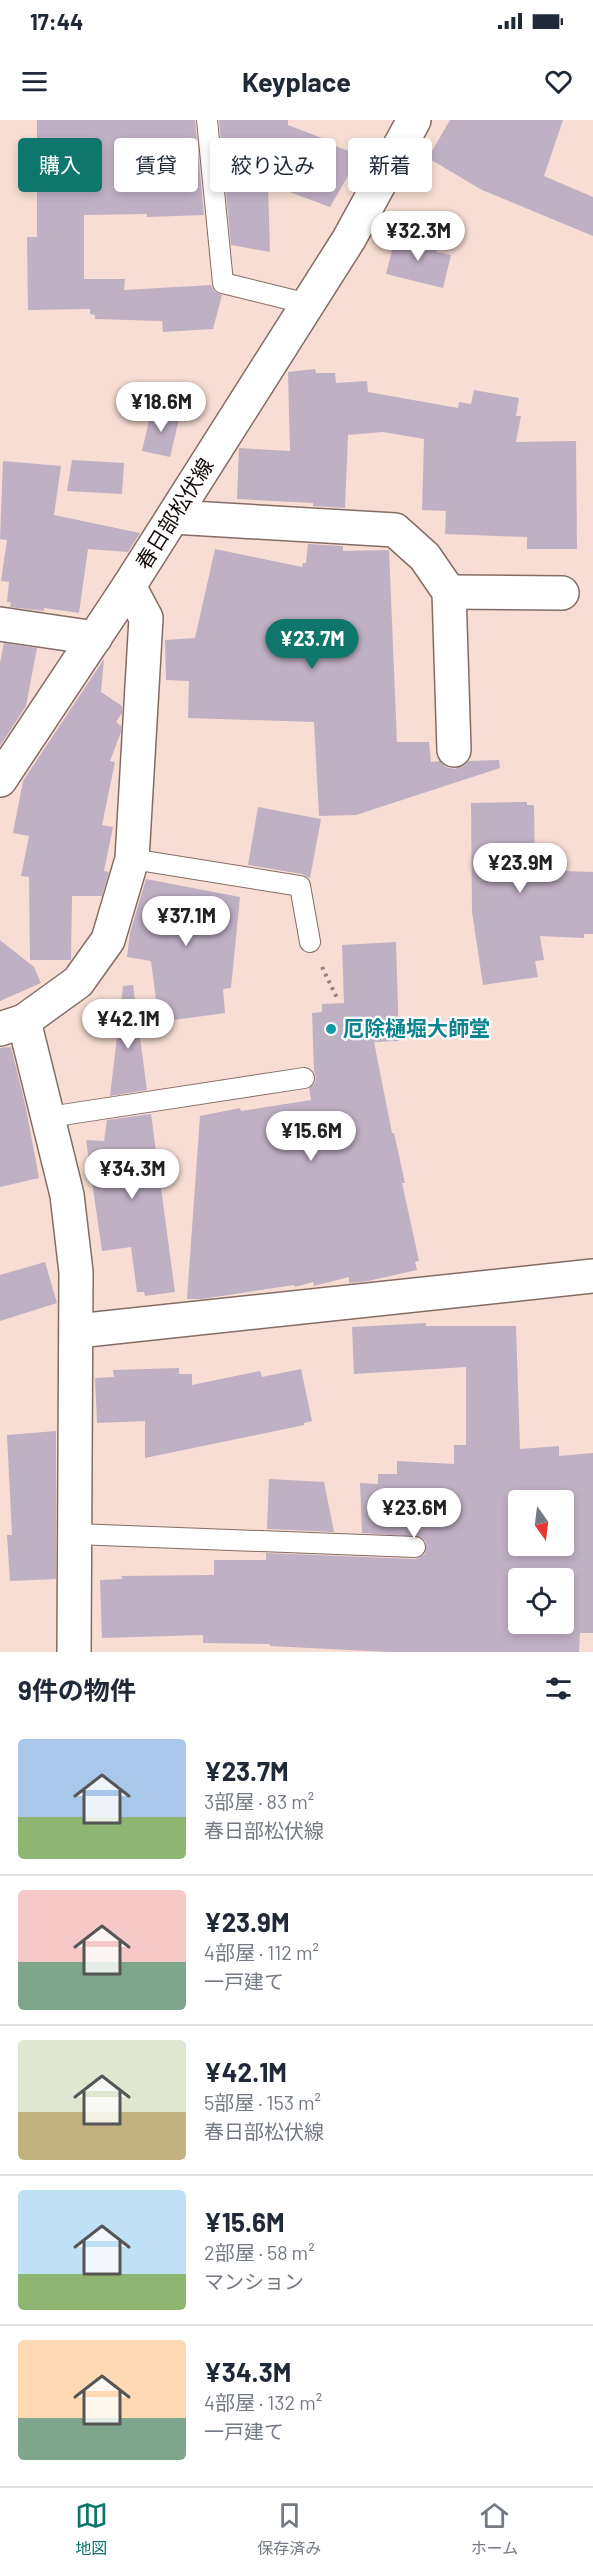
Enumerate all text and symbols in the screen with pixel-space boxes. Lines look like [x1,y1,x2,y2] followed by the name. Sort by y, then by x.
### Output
[30,8,83,34] text: 17:44
[18,65,51,98] icon: menu
[242,65,351,97] text: Keyplace
[542,65,575,98] icon: heart
[18,138,102,192] chip: 購入
[114,138,198,192] chip: 賃貸
[210,138,336,192] chip: 絞り込み
[348,138,432,192] chip: 新着
[369,211,467,262] pin: ¥32.3M
[385,218,451,242] text: ¥32.3M
[112,382,210,433] pin: ¥18.6M
[130,389,192,413] text: ¥18.6M
[130,453,218,573] street label: 春日部松伏線
[263,619,361,670] pin: ¥23.7M
[279,626,345,650] text: ¥23.7M
[471,843,569,894] pin: ¥23.9M
[487,850,553,874] text: ¥23.9M
[137,896,235,947] pin: ¥37.1M
[156,903,216,927] text: ¥37.1M
[79,999,177,1050] pin: ¥42.1M
[96,1006,160,1030] text: ¥42.1M
[343,1015,490,1040] place label: 厄除樋堀大師堂
[324,1022,338,1036] marker: 厄除樋堀大師堂
[262,1111,360,1162] pin: ¥15.6M
[280,1118,342,1142] text: ¥15.6M
[83,1149,181,1200] pin: ¥34.3M
[98,1156,166,1180] text: ¥34.3M
[365,1488,463,1539] pin: ¥23.6M
[508,1490,574,1556] north arrow
[508,1490,574,1634] map controls
[381,1495,447,1519] text: ¥23.6M
[508,1568,574,1634] button: locate
[542,1672,575,1705] icon: filters
[18,1674,136,1705] text: 9件の物件
[204,1755,289,1786] text: ¥23.7M
[66,1763,138,1835] icon: home
[204,1789,314,1813] text: 3部屋 · 83 m²
[204,1818,324,1842] text: 春日部松伏線
[204,1906,290,1937] text: ¥23.9M
[66,1914,138,1986] icon: home
[204,1940,319,1964] text: 4部屋 · 112 m²
[204,1969,284,1993] text: 一戸建て
[204,2056,287,2087] text: ¥42.1M
[66,2064,138,2136] icon: home
[204,2090,321,2114] text: 5部屋 · 153 m²
[204,2119,324,2143] text: 春日部松伏線
[204,2206,285,2237] text: ¥15.6M
[66,2214,138,2286] icon: home
[204,2240,315,2264] text: 2部屋 · 58 m²
[204,2269,304,2293] text: マンション
[204,2356,291,2387] text: ¥34.3M
[66,2364,138,2436] icon: home
[204,2390,322,2414] text: 4部屋 · 132 m²
[204,2419,284,2443] text: 一戸建て
[75,2499,108,2559] tab: 地図
[257,2499,321,2559] tab: 保存済み
[471,2499,518,2559] tab: ホーム

